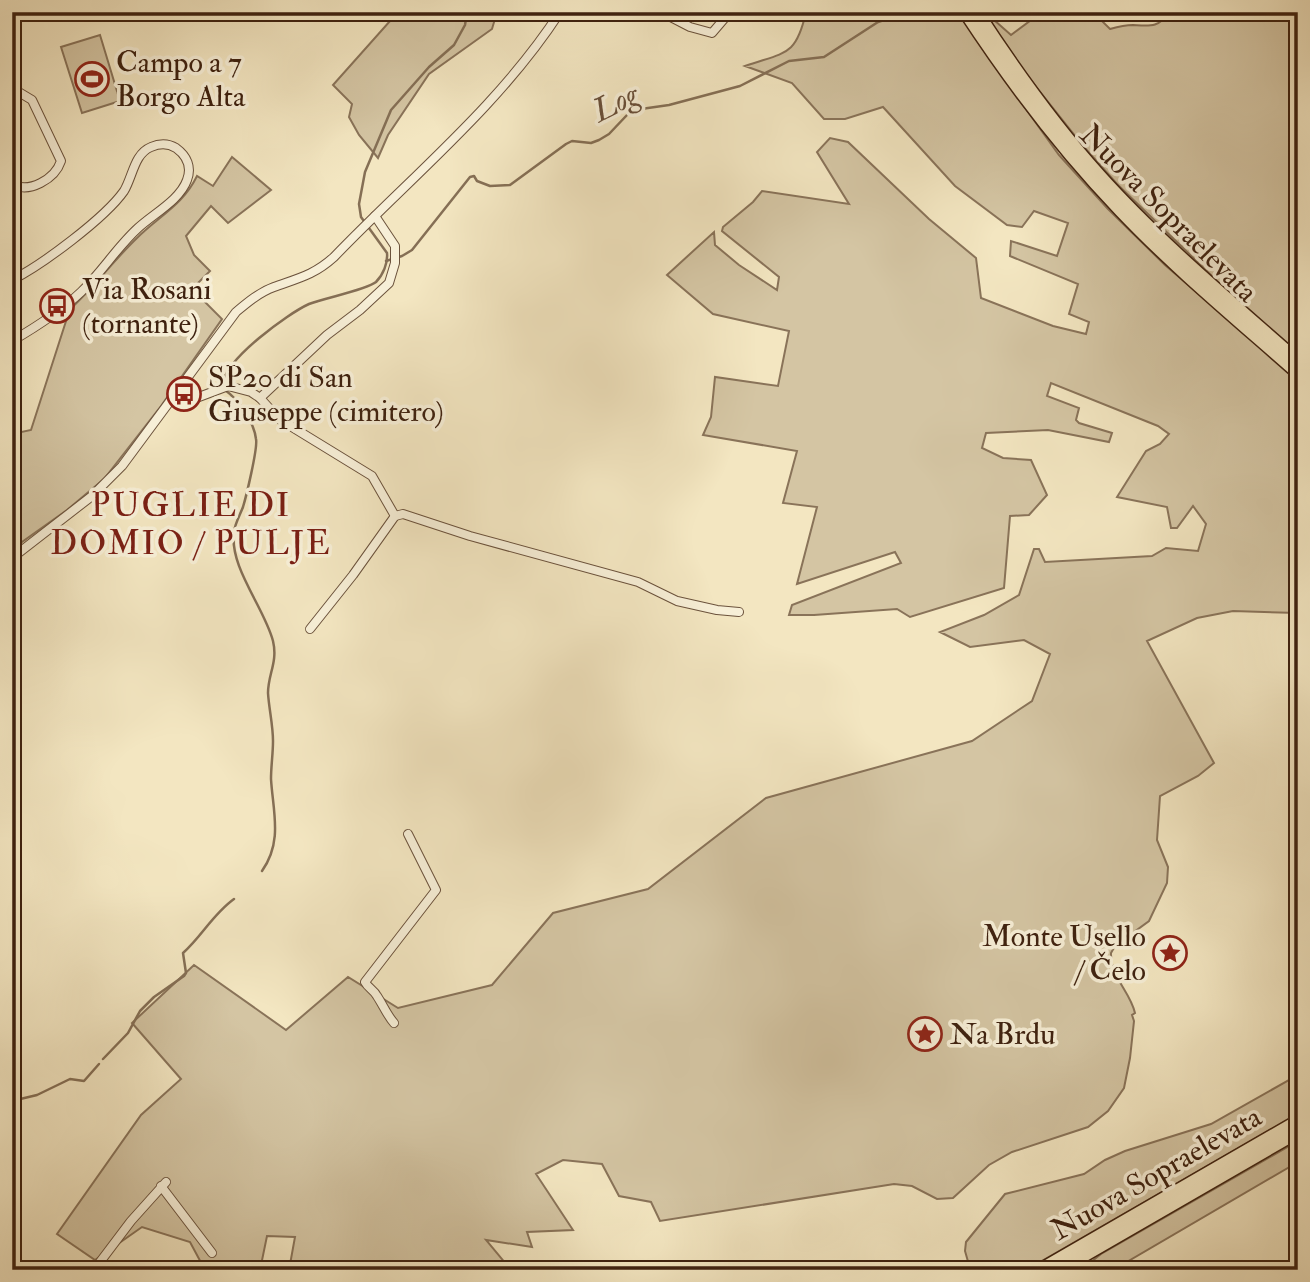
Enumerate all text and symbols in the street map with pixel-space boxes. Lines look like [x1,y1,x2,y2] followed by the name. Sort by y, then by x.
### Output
[116,44,246,115] place label: Campo a 7 Borgo Alta
[73,60,111,98] sports icon: Campo a 7 Borgo Alta
[584,74,647,132] water label: Log
[1072,117,1266,311] street label: Nuova Sopraelevata
[82,271,211,342] place label: Via Rosani (tornante)
[38,287,76,325] bus stop icon: Via Rosani (tornante)
[208,359,444,430] place label: SP20 di San Giuseppe (cimitero)
[165,375,203,413] bus stop icon: SP20 di San Giuseppe (cimitero)
[50,485,332,565] district label: PUGLIE DI DOMIO / PULJE
[982,918,1146,989] place label: Monte Usello / Čelo
[1151,934,1189,972] place icon: Monte Usello / Čelo
[906,1015,944,1053] place icon: Na Brdu
[950,1016,1056,1053] place label: Na Brdu
[1044,1098,1269,1249] street label: Nuova Sopraelevata

